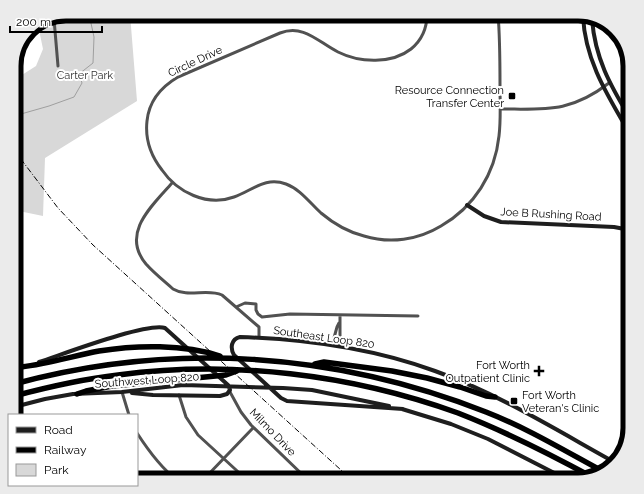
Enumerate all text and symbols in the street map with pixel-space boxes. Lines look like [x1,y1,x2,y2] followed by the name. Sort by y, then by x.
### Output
[10,8,102,34] scale bar
[16,15,51,29] text: 200 m
[166,43,225,80] street label: Circle Drive
[57,69,113,82] park label: Carter Park
[395,84,504,110] place label: Resource Connection Transfer Center
[507,91,517,101] marker: Resource Connection Transfer Center
[500,205,602,224] street label: Joe B Rushing Road
[272,324,376,351] street label: Southeast Loop 820
[446,359,530,385] place label: Fort Worth Outpatient Clinic
[533,365,545,377] marker: Fort Worth Outpatient Clinic
[94,370,200,391] street label: Southwest Loop 820
[522,389,599,415] place label: Fort Worth Veteran's Clinic
[509,396,519,406] marker: Fort Worth Veteran's Clinic
[247,406,299,459] street label: Milmo Drive
[8,414,138,486] legend
[44,423,73,437] text: Road
[44,443,87,457] text: Railway
[44,463,69,477] text: Park

